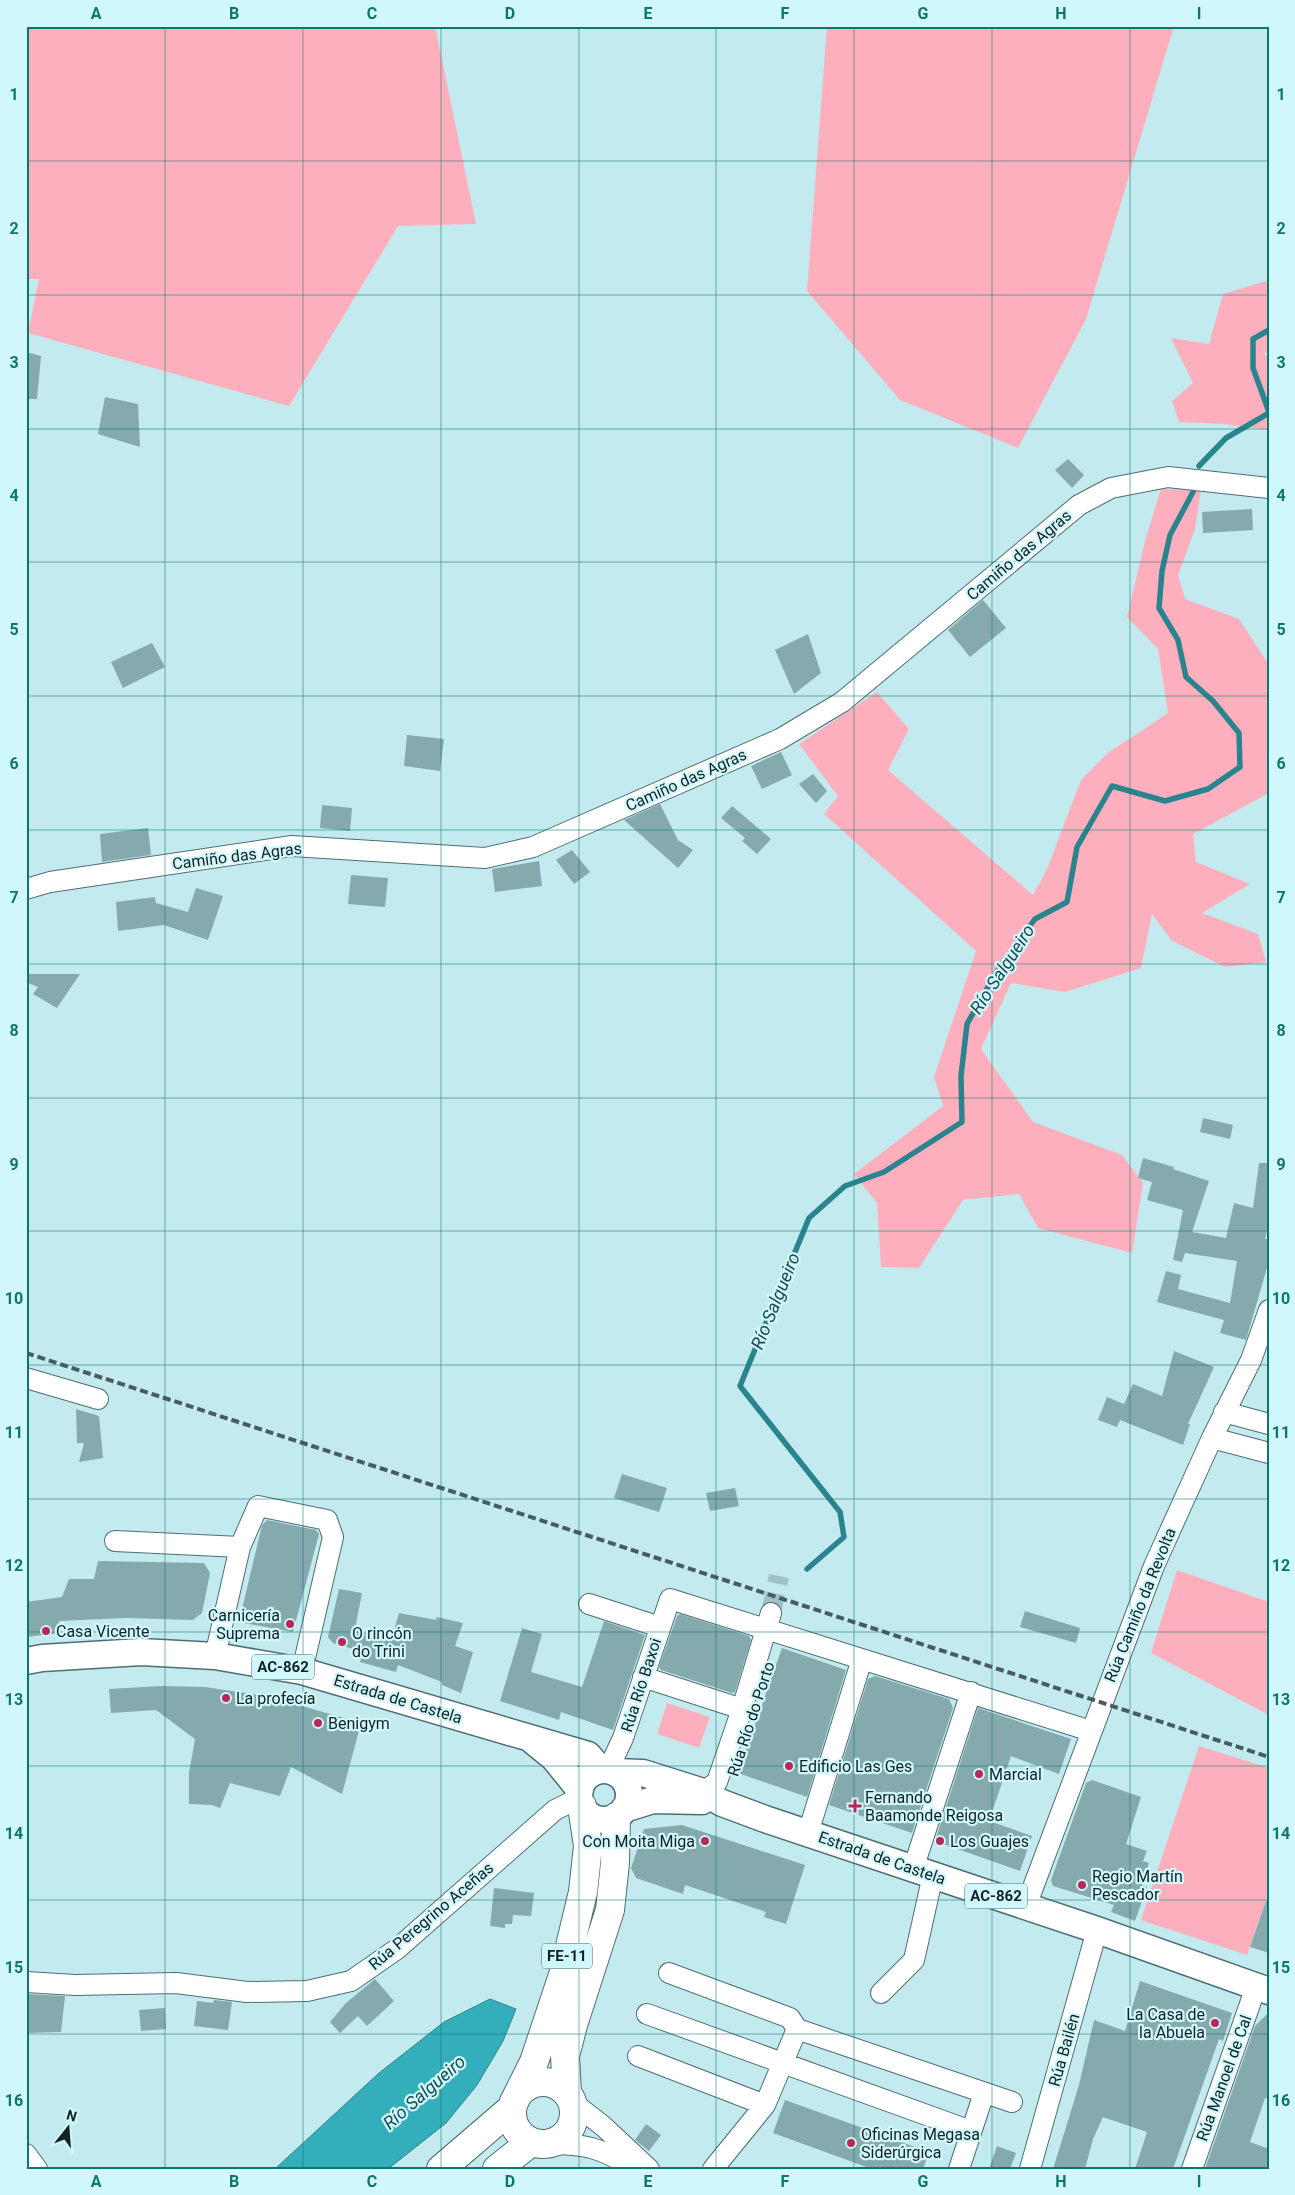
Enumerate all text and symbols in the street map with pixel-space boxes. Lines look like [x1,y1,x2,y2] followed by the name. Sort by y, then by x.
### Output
[91,4,102,23] text: A
[229,4,239,23] text: B
[367,4,377,23] text: C
[505,4,515,23] text: D
[644,4,653,23] text: E
[781,4,790,23] text: F
[918,4,929,23] text: G
[1055,4,1067,23] text: H
[1197,4,1201,23] text: I
[9,85,19,104] text: 1
[1276,85,1286,104] text: 1
[9,219,19,238] text: 2
[1276,219,1286,238] text: 2
[9,353,19,372] text: 3
[1276,353,1286,372] text: 3
[9,486,19,505] text: 4
[1276,486,1286,505] text: 4
[963,506,1075,604] street label: Camiño das Agras
[9,620,19,639] text: 5
[1276,620,1286,639] text: 5
[623,745,749,815] street label: Camiño das Agras
[9,754,19,773] text: 6
[1276,754,1286,773] text: 6
[171,839,303,873] street label: Camiño das Agras
[9,888,19,907] text: 7
[1276,888,1286,907] text: 7
[965,920,1039,1018] water label: Río Salgueiro
[9,1021,19,1040] text: 8
[1276,1021,1286,1040] text: 8
[9,1155,19,1174] text: 9
[1276,1155,1286,1174] text: 9
[746,1250,804,1352] water label: Río Salgueiro
[5,1289,23,1308] text: 10
[1272,1289,1290,1308] text: 10
[5,1423,23,1442] text: 11
[1272,1423,1290,1442] text: 11
[1100,1525,1180,1685] street label: Rúa Camiño da Revolta
[5,1556,23,1575] text: 12
[1272,1556,1290,1575] text: 12
[208,1606,280,1643] place label: Carnicería Suprema
[284,1618,296,1630] marker: Carnicería Suprema
[56,1622,150,1641] place label: Casa Vicente
[352,1624,411,1661] place label: O rincón do Trini
[40,1625,52,1637] marker: Casa Vicente
[336,1636,348,1648] marker: O rincón do Trini
[617,1636,665,1734] street label: Rúa Río Baxoi
[252,1654,314,1680] road number: AC-862
[723,1659,779,1779] street label: Rúa Río do Porto
[332,1670,464,1728] street label: Estrada de Castela
[236,1689,316,1708] place label: La profecía
[5,1690,23,1709] text: 13
[1272,1690,1290,1709] text: 13
[220,1692,232,1704] marker: La profecía
[328,1714,390,1733] place label: Benigym
[312,1717,324,1729] marker: Benigym
[799,1757,912,1776] place label: Edificio Las Ges
[783,1760,795,1772] marker: Edificio Las Ges
[989,1765,1042,1784] place label: Marcial
[973,1768,985,1780] marker: Marcial
[865,1788,1003,1825] place label: Fernando Baamonde Reigosa
[849,1800,861,1812] marker: Fernando Baamonde Reigosa
[5,1824,23,1843] text: 14
[1272,1824,1290,1843] text: 14
[816,1827,948,1889] street label: Estrada de Castela
[582,1832,695,1851] place label: Con Moita Miga
[950,1832,1029,1851] place label: Los Guajes
[699,1835,711,1847] marker: Con Moita Miga
[934,1835,946,1847] marker: Los Guajes
[365,1858,497,1974] street label: Rúa Peregrino Aceñas
[1092,1867,1183,1904] place label: Regio Martín Pescador
[1076,1879,1088,1891] marker: Regio Martín Pescador
[965,1884,1027,1908] road number: AC-862
[542,1944,592,1968] road number: FE-11
[5,1958,23,1977] text: 15
[1272,1958,1290,1977] text: 15
[1126,2005,1205,2042] place label: La Casa de la Abuela
[1045,2011,1083,2089] street label: Rúa Bailén
[1192,2012,1256,2144] street label: Rúa Manoel de Cal
[1209,2017,1221,2029] marker: La Casa de la Abuela
[379,2051,469,2133] water label: Río Salgueiro
[5,2091,23,2110] text: 16
[1272,2091,1290,2110] text: 16
[42,2102,92,2152] north arrow
[65,2106,79,2125] text: N
[861,2125,980,2162] place label: Oficinas Megasa Siderúrgica
[845,2137,857,2149] marker: Oficinas Megasa Siderúrgica
[91,2172,102,2191] text: A
[229,2172,239,2191] text: B
[367,2172,377,2191] text: C
[505,2172,515,2191] text: D
[644,2172,653,2191] text: E
[781,2172,790,2191] text: F
[918,2172,929,2191] text: G
[1055,2172,1067,2191] text: H
[1197,2172,1201,2191] text: I

